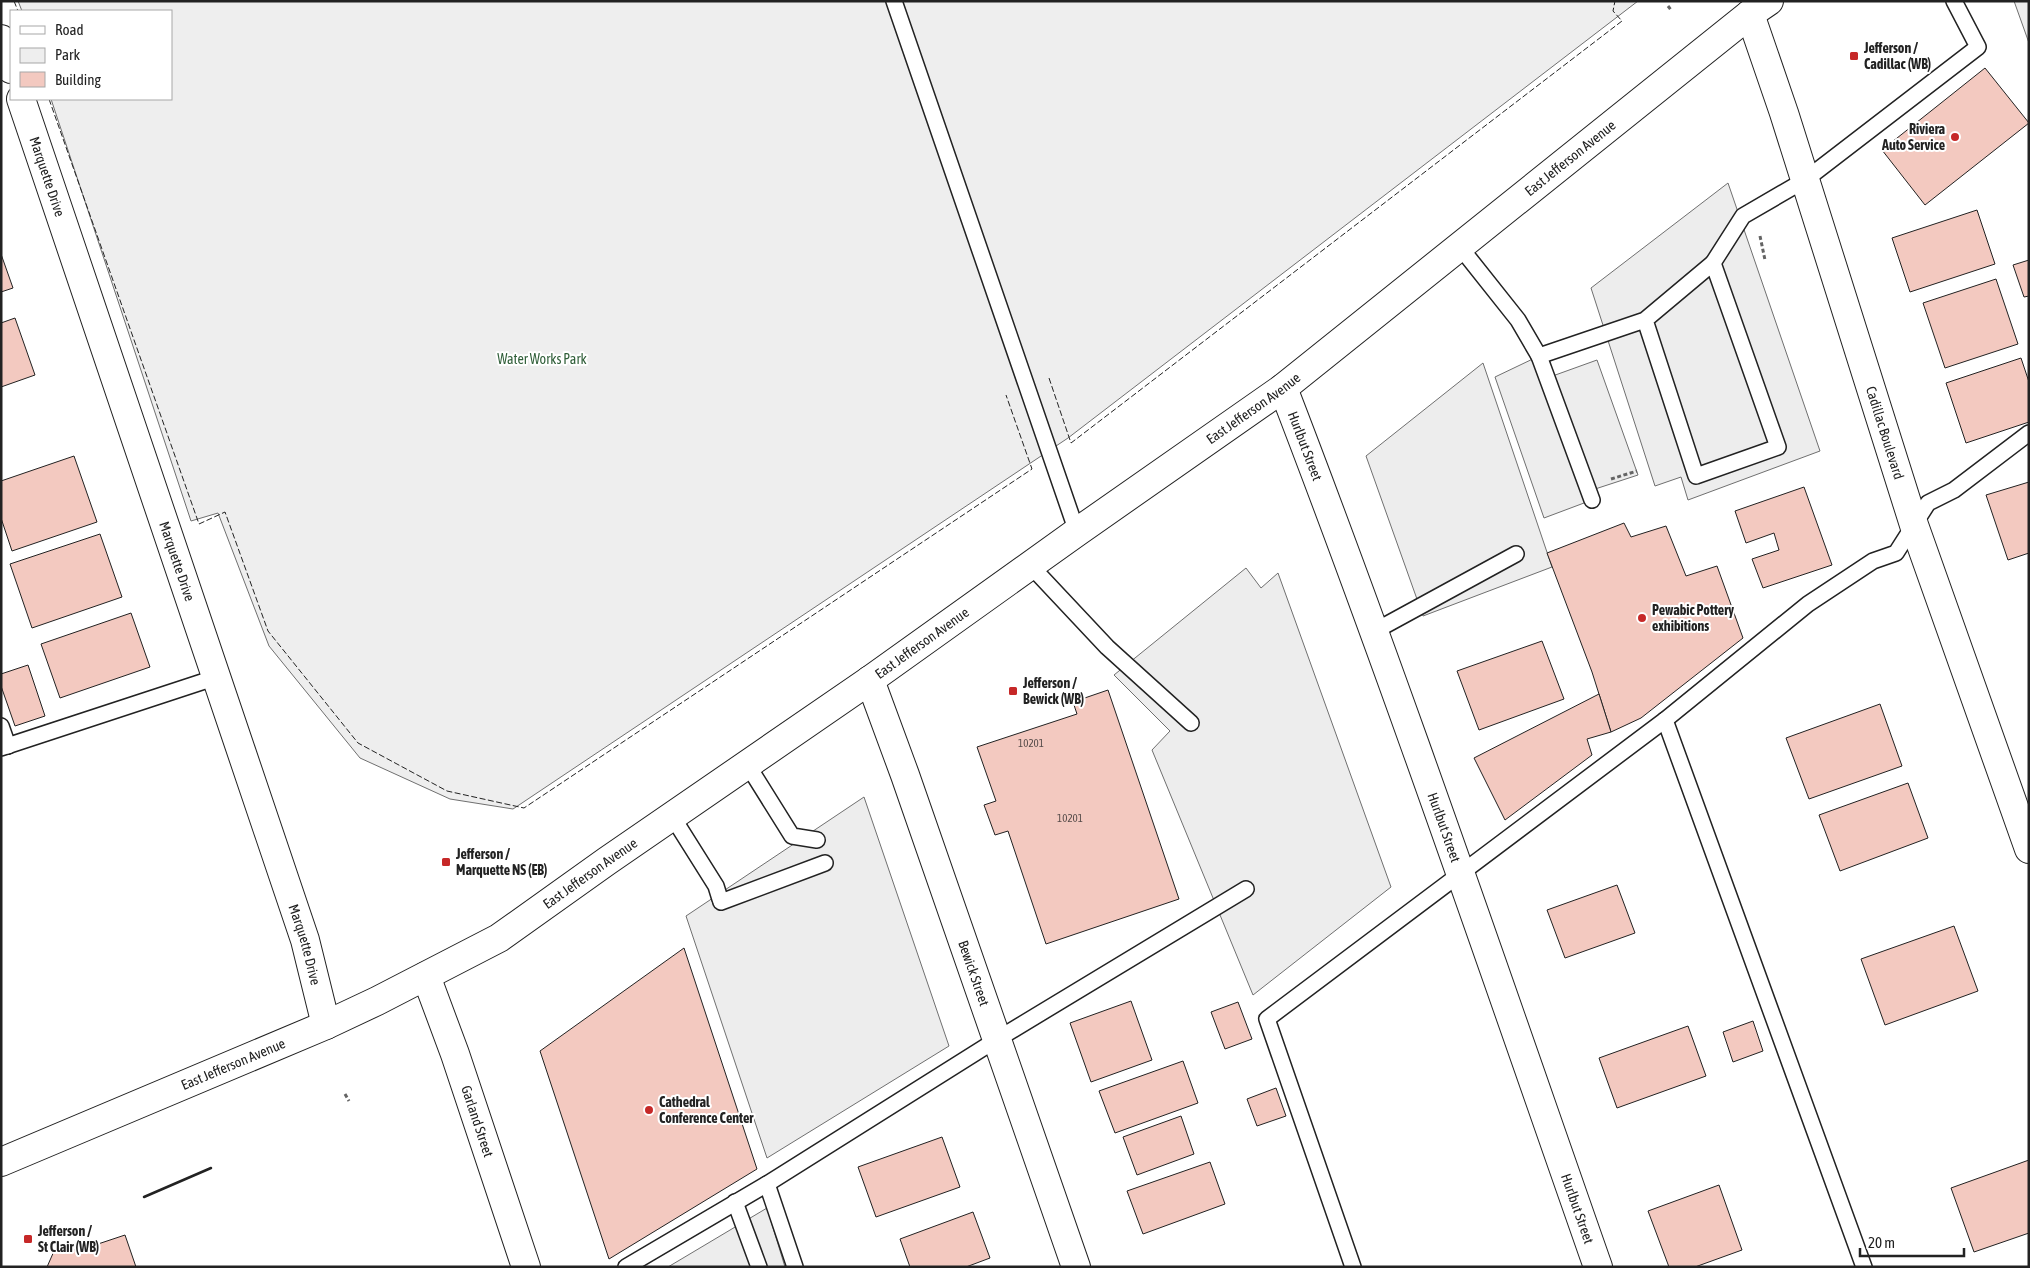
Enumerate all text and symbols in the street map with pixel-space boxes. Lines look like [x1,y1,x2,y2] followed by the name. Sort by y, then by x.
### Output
[10,10,172,100] legend
[55,21,84,38] text: Road
[1863,40,1931,72] place label: Jefferson / Cadillac (WB)
[55,46,80,63] text: Park
[1848,50,1860,62] marker: Jefferson / Cadillac (WB)
[55,71,101,88] text: Building
[1522,117,1619,199] street label: East Jefferson Avenue
[1881,121,1945,153] place label: Riviera Auto Service
[1949,131,1961,143] marker: Riviera Auto Service
[26,135,68,219] street label: Marquette Drive
[497,351,587,367] park label: Water Works Park
[1203,369,1303,447] street label: East Jefferson Avenue
[1863,384,1907,481] street label: Cadillac Boulevard
[1285,409,1325,483] street label: Hurlbut Street
[156,519,198,603] street label: Marquette Drive
[1652,602,1734,634] place label: Pewabic Pottery exhibitions
[872,604,972,682] street label: East Jefferson Avenue
[1636,612,1648,624] marker: Pewabic Pottery exhibitions
[1022,675,1084,707] place label: Jefferson / Bewick (WB)
[1007,685,1019,697] marker: Jefferson / Bewick (WB)
[1018,737,1044,749] house number: 10201
[1424,790,1464,864] street label: Hurlbut Street
[1057,812,1083,824] house number: 10201
[540,835,640,912] street label: East Jefferson Avenue
[455,846,547,878] place label: Jefferson / Marquette NS (EB)
[440,856,452,868] marker: Jefferson / Marquette NS (EB)
[285,902,324,987] street label: Marquette Drive
[955,938,993,1008] street label: Bewick Street
[179,1035,288,1093] street label: East Jefferson Avenue
[458,1083,497,1159] street label: Garland Street
[659,1094,754,1126] place label: Cathedral Conference Center
[643,1104,655,1116] marker: Cathedral Conference Center
[1558,1172,1597,1246] street label: Hurlbut Street
[37,1223,99,1255] place label: Jefferson / St Clair (WB)
[1860,1226,1964,1258] scale bar
[22,1233,34,1245] marker: Jefferson / St Clair (WB)
[1868,1234,1895,1251] text: 20 m

